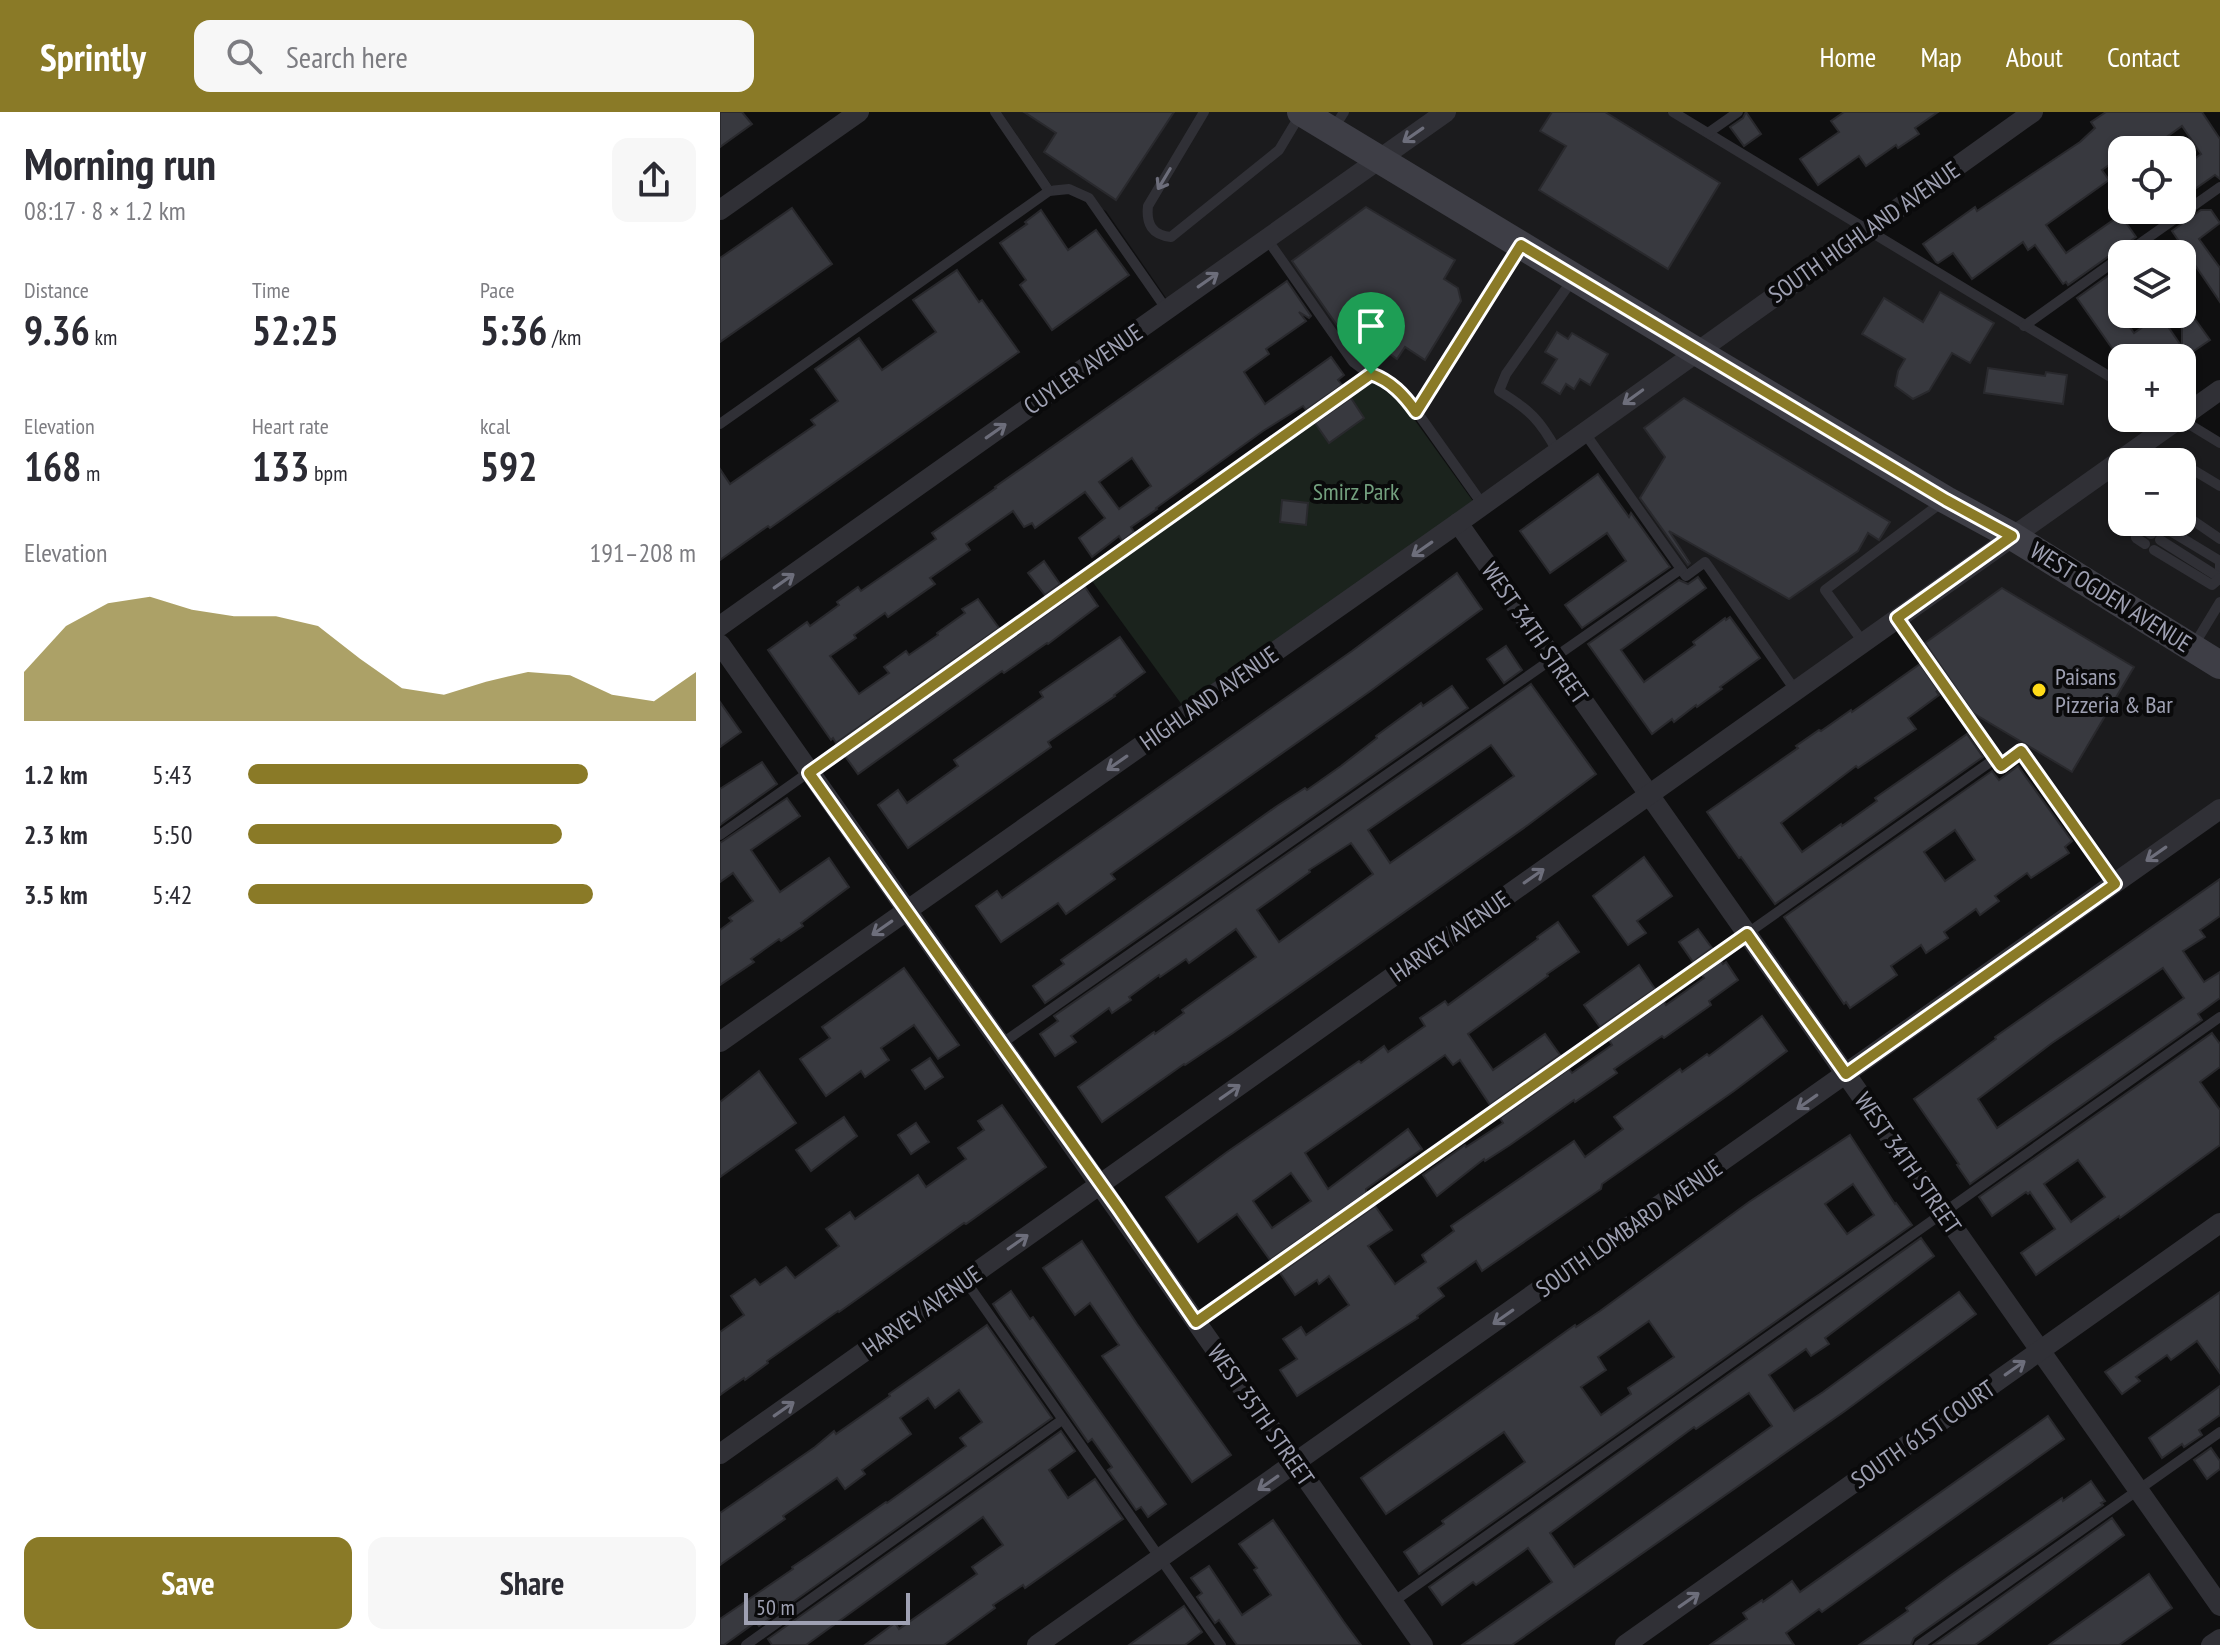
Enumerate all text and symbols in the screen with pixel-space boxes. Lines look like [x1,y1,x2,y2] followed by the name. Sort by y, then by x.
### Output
[194,20,754,92] search box
[40,32,146,81] text: Sprintly
[222,34,266,78] icon: search
[286,37,408,76] text: Search here
[1820,38,1876,75] text: Home
[1920,38,1962,75] text: Map
[2006,38,2063,75] text: About
[2107,38,2180,75] text: Contact
[1402,127,1424,144] one-way arrow
[24,135,216,192] text: Morning run
[2108,136,2196,536] map controls
[2108,136,2196,224] button: locate
[612,138,696,222] button: share
[1762,154,1966,310] street label: SOUTH HIGHLAND AVENUE
[1156,167,1172,190] one-way arrow
[24,194,186,227] text: 08:17 · 8 × 1.2 km
[2108,240,2196,328] button: layers
[1196,272,1218,289] one-way arrow
[24,276,89,304] text: Distance
[252,276,290,304] text: Time
[480,276,515,304] text: Pace
[1337,292,1405,374] pin
[24,304,90,356] text: 9.36
[252,304,339,356] text: 52:25
[480,304,547,356] text: 5:36
[1349,304,1393,348] icon: arrive
[1018,317,1148,421] street label: CUYLER AVENUE
[90,323,117,351] text: km
[547,323,581,351] text: /km
[2108,344,2196,432] button: +
[1622,389,1644,405] one-way arrow
[24,412,95,440] text: Elevation
[252,412,329,440] text: Heart rate
[480,412,510,440] text: kcal
[984,423,1006,439] one-way arrow
[24,440,81,492] text: 168
[252,440,309,492] text: 133
[480,440,537,492] text: 592
[2108,448,2196,536] button: −
[81,459,100,487] text: m
[309,459,347,487] text: bpm
[1313,476,1400,507] park label: Smirz Park
[2025,535,2197,659] street label: WEST OGDEN AVENUE
[24,536,107,569] text: Elevation
[590,536,696,569] text: 191–208 m
[1411,541,1433,557] one-way arrow
[1475,556,1595,710] street label: WEST 34TH STREET
[772,573,794,589] one-way arrow
[1134,639,1284,757] street label: HIGHLAND AVENUE
[2055,661,2173,720] place label: Paisans Pizzeria & Bar
[2030,681,2048,699] marker: Paisans Pizzeria & Bar
[1107,755,1129,771] one-way arrow
[24,758,88,791] text: 1.2 km
[152,758,192,791] text: 5:43
[24,818,88,851] text: 2.3 km
[152,818,192,851] text: 5:50
[2146,846,2168,863] one-way arrow
[1522,868,1544,885] one-way arrow
[24,878,88,911] text: 3.5 km
[152,878,192,911] text: 5:42
[1384,884,1516,988] street label: HARVEY AVENUE
[871,920,893,936] one-way arrow
[1219,1084,1241,1100] one-way arrow
[1848,1086,1968,1240] street label: WEST 34TH STREET
[1797,1093,1818,1110] one-way arrow
[1530,1152,1728,1304] street label: SOUTH LOMBARD AVENUE
[1007,1234,1029,1250] one-way arrow
[856,1259,988,1363] street label: HARVEY AVENUE
[1493,1308,1515,1325] one-way arrow
[1201,1338,1321,1492] street label: WEST 35TH STREET
[2004,1360,2025,1377] one-way arrow
[1845,1373,2001,1495] street label: SOUTH 61ST COURT
[772,1401,794,1417] one-way arrow
[1258,1475,1280,1491] one-way arrow
[24,1537,352,1629] button: Save
[368,1537,696,1629] button: Share
[744,1589,910,1625] scale bar
[1677,1592,1699,1608] one-way arrow
[756,1593,795,1621] text: 50 m

